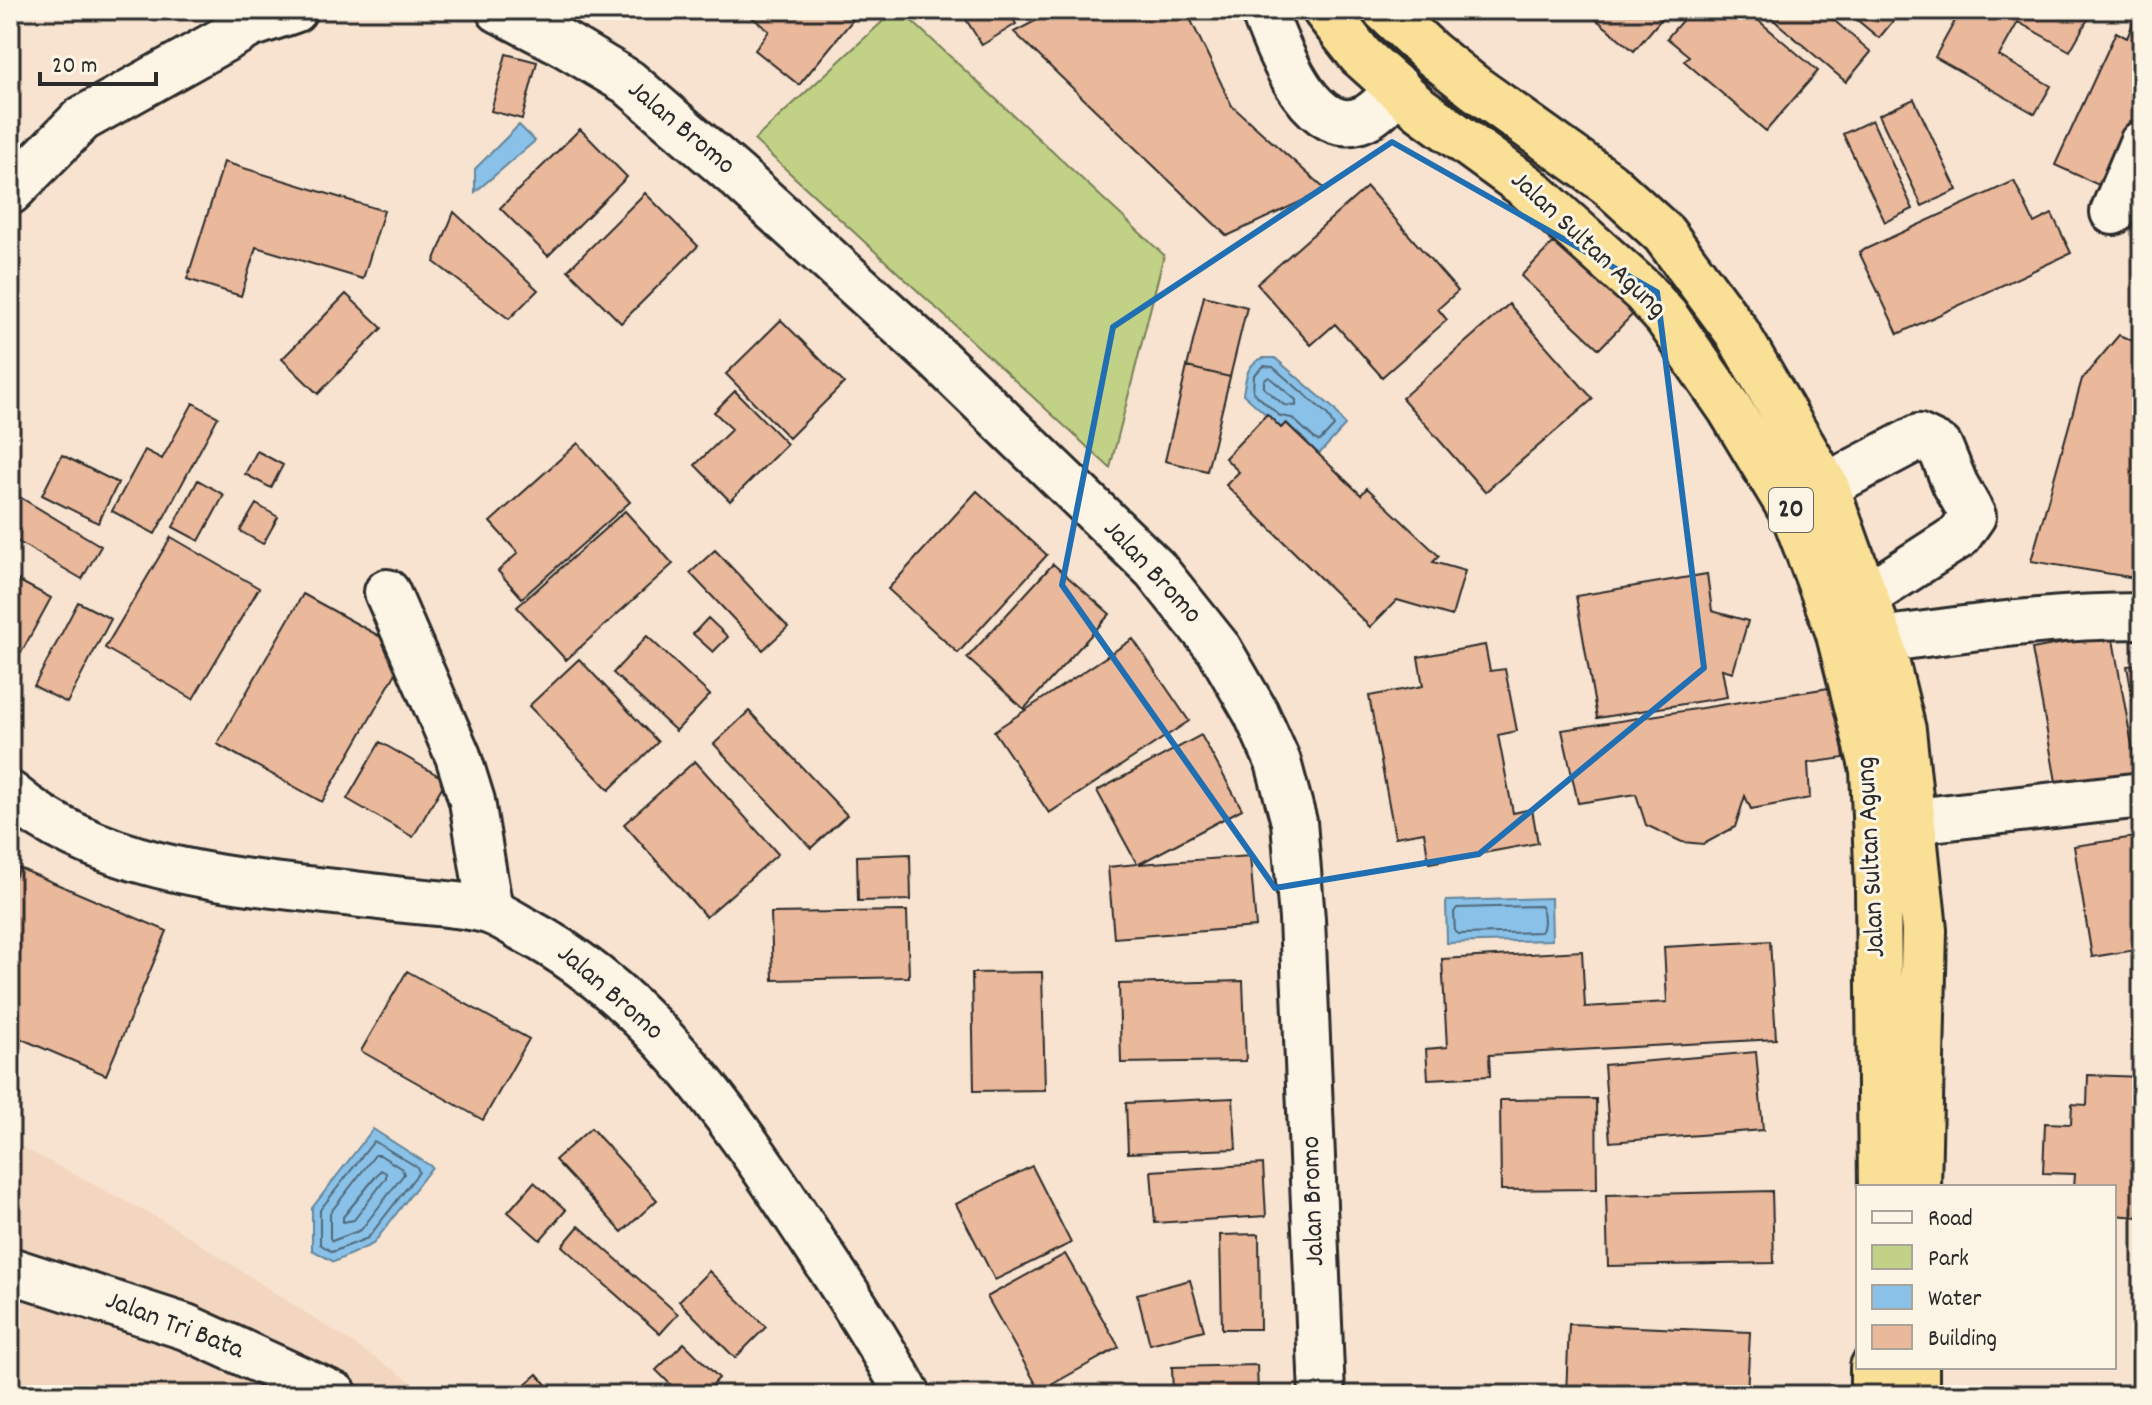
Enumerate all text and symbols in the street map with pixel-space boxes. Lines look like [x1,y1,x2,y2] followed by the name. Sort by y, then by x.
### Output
[40,36,156,86] scale bar
[52,50,98,84] text: 20 m
[617,72,743,186] street label: Jalan Bromo
[1500,163,1674,329] street label: Jalan Sultan Agung
[1769,488,1813,532] road number: 20
[1092,512,1210,634] street label: Jalan Bromo
[1848,755,1898,959] street label: Jalan Sultan Agung
[547,936,671,1052] street label: Jalan Bromo
[1293,1135,1337,1267] street label: Jalan Bromo
[1856,1185,2116,1369] legend
[1928,1203,1973,1237] text: Road
[1928,1243,1969,1277] text: Park
[99,1282,250,1372] street label: Jalan Tri Bata
[1928,1283,1981,1317] text: Water
[1928,1323,1997,1357] text: Building

